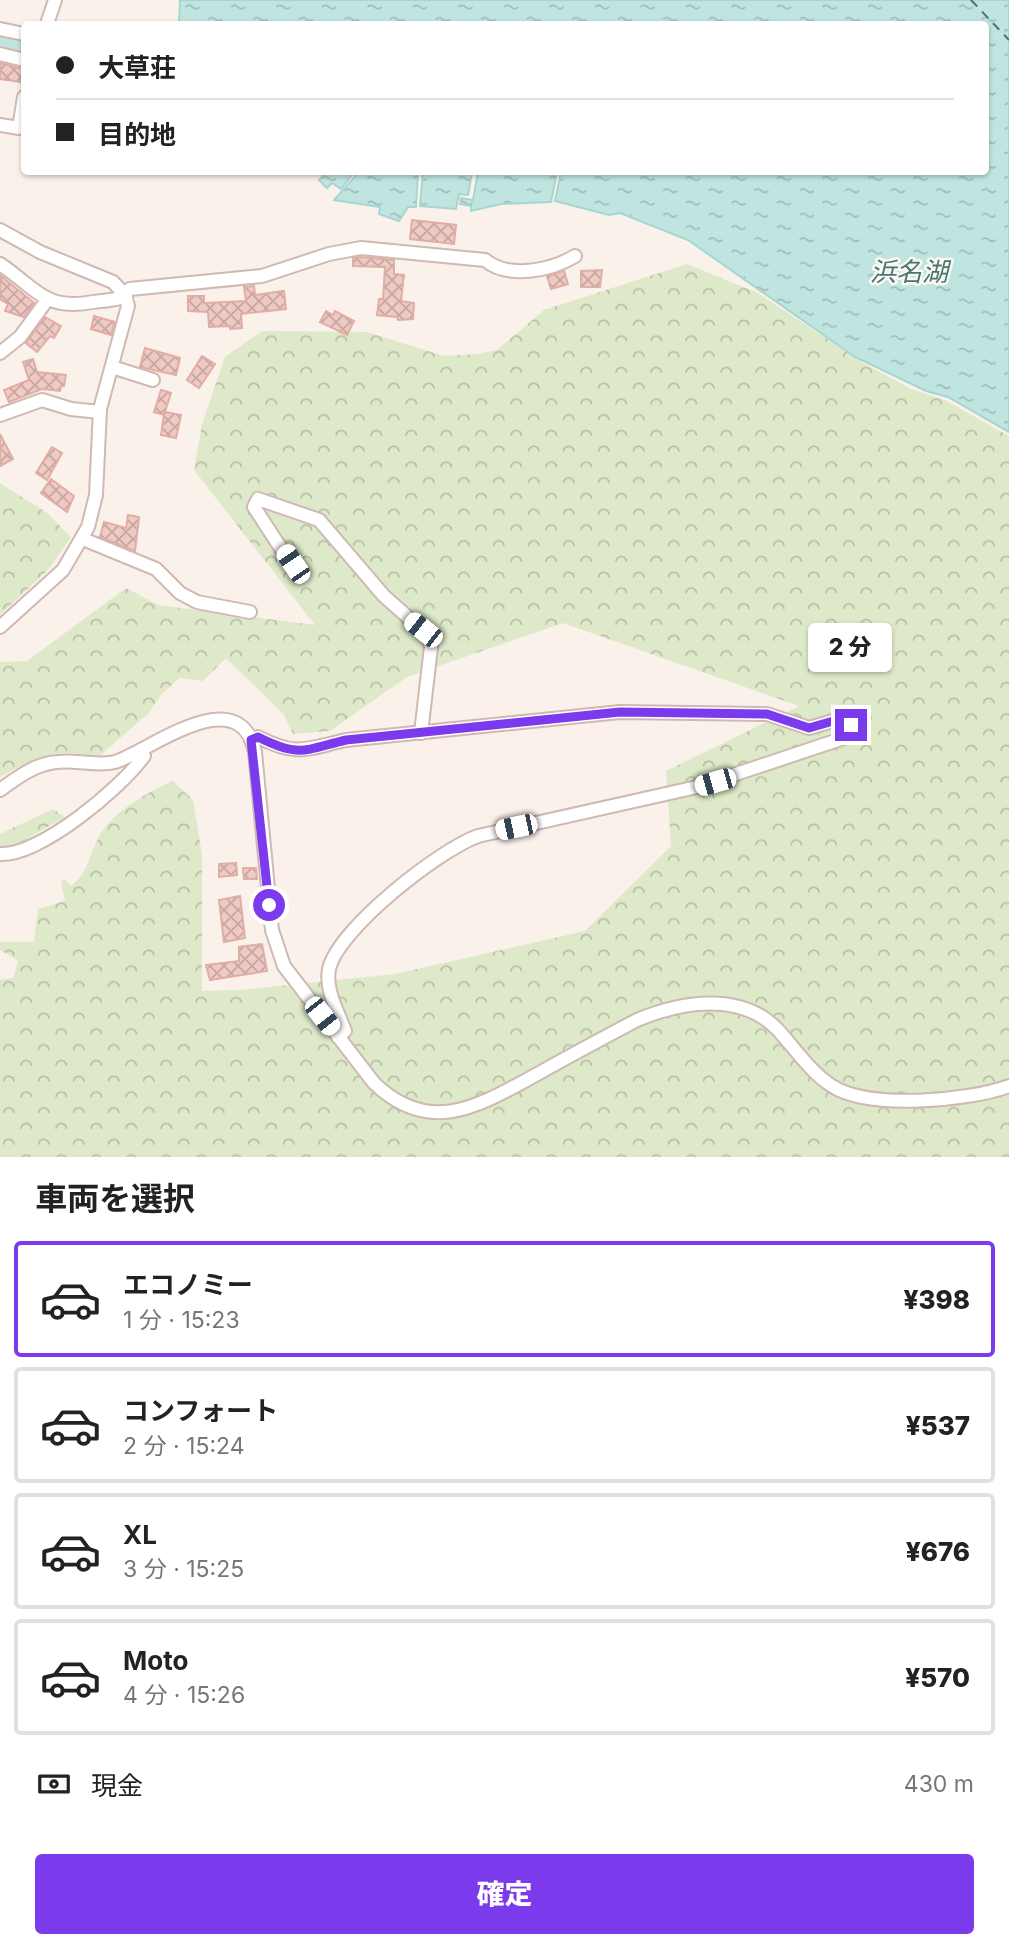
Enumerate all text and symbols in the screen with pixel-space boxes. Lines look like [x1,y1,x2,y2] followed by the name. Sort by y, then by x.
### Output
[98,52,176,83] text: 大草荘
[98,119,176,150] text: 目的地
[870,256,952,287] water label: 浜名湖
[273,541,314,587] car
[400,609,447,651] car
[809,624,893,672] callout: 2 分
[829,633,871,661] text: 2 分
[835,709,867,741] route end
[692,766,739,798] car
[494,812,539,842] car
[253,889,285,921] route start
[301,993,344,1039] car
[35,1179,195,1218] text: 車両を選択
[39,1268,102,1331] icon: car
[123,1269,253,1300] text: エコノミー
[903,1284,970,1315] text: ¥398
[123,1306,240,1334] text: 1 分 · 15:23
[39,1394,102,1457] icon: car
[123,1395,278,1426] text: コンフォート
[906,1410,970,1441] text: ¥537
[123,1432,245,1460] text: 2 分 · 15:24
[123,1519,157,1550] text: XL
[39,1520,102,1583] icon: car
[906,1536,970,1567] text: ¥676
[123,1555,244,1583] text: 3 分 · 15:25
[123,1645,188,1676] text: Moto
[39,1646,102,1709] icon: car
[905,1662,970,1693] text: ¥570
[123,1681,245,1709] text: 4 分 · 15:26
[35,1765,73,1803] icon: cash
[91,1770,143,1801] text: 現金
[904,1770,974,1798] text: 430 m
[35,1854,974,1934] button: 確定

